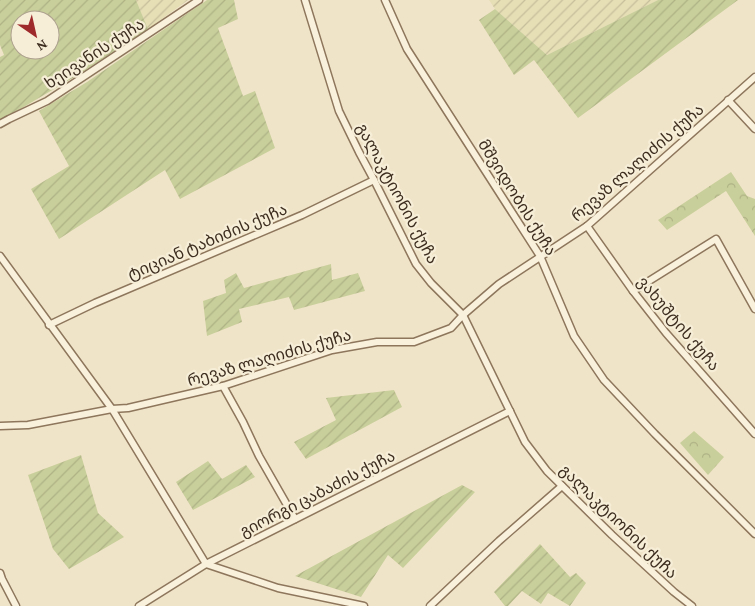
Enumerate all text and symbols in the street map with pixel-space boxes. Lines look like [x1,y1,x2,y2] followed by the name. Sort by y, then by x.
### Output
[10,10,60,60] north arrow
[42,15,148,93] street label: ხეივანის ქუჩა
[33,36,51,55] text: N
[568,100,708,226] street label: რევაზ ლაღიძის ქუჩა
[352,120,442,267] street label: გალაკტიონის ქუჩა
[473,136,560,259] street label: მშვიდობის ქუჩა
[125,200,290,284] street label: ტიციან ტაბიძის ქუჩა
[633,273,723,375] street label: ვახუშტის ქუჩა
[185,326,354,391] street label: რევაზ ლაღიძის ქუჩა
[237,447,398,541] street label: გიორგი ცაბაძის ქუჩა
[555,461,681,583] street label: გალაკტიონის ქუჩა

